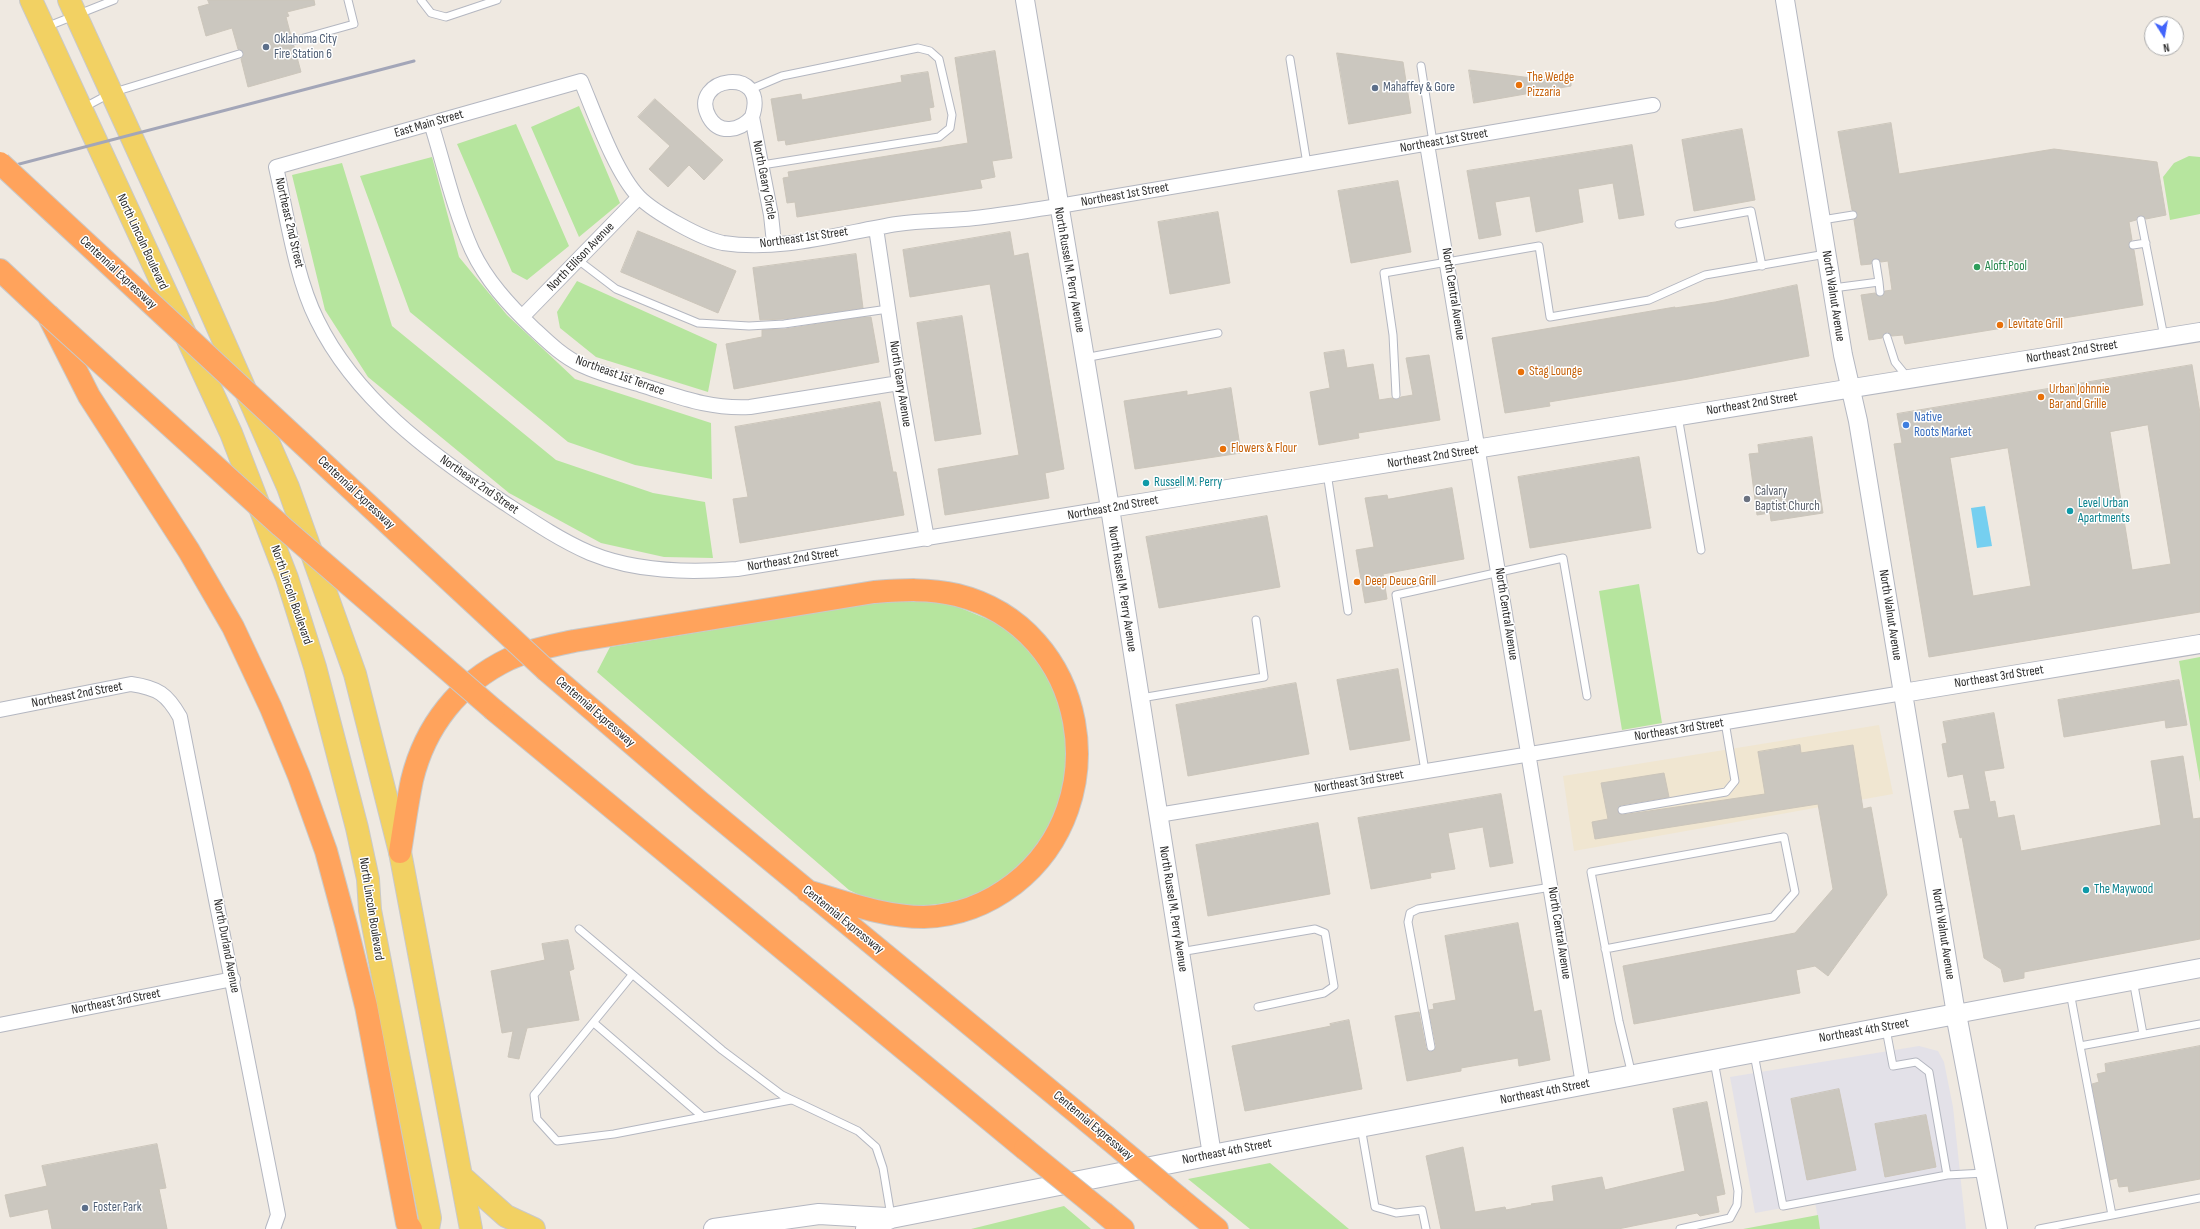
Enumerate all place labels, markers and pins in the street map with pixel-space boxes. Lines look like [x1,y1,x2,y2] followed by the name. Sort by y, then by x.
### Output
[274,32,337,63] place label: Oklahoma City Fire Station 6
[261,42,271,52] marker: Oklahoma City Fire Station 6
[1527,70,1574,101] place label: The Wedge Pizzaria
[1383,80,1455,96] place label: Mahaffey & Gore
[1514,80,1524,90] marker: The Wedge Pizzaria
[1370,83,1380,93] marker: Mahaffey & Gore
[1985,259,2027,275] place label: Aloft Pool
[1972,262,1982,272] marker: Aloft Pool
[2008,317,2063,333] place label: Levitate Grill
[1995,320,2005,330] marker: Levitate Grill
[1529,364,1582,380] place label: Stag Lounge
[1516,367,1526,377] marker: Stag Lounge
[2049,382,2110,413] place label: Urban Johnnie Bar and Grille
[2036,392,2046,402] marker: Urban Johnnie Bar and Grille
[1914,410,1972,441] place label: Native Roots Market
[1901,420,1911,430] marker: Native Roots Market
[1231,441,1297,457] place label: Flowers & Flour
[1218,444,1228,454] marker: Flowers & Flour
[1154,475,1222,491] place label: Russell M. Perry
[1141,478,1151,488] marker: Russell M. Perry
[1755,484,1820,515] place label: Calvary Baptist Church
[1742,494,1752,504] marker: Calvary Baptist Church
[2078,496,2130,527] place label: Level Urban Apartments
[2065,506,2075,516] marker: Level Urban Apartments
[1365,574,1436,590] place label: Deep Deuce Grill
[1352,577,1362,587] marker: Deep Deuce Grill
[2094,882,2153,898] place label: The Maywood
[2081,885,2091,895] marker: The Maywood
[93,1200,142,1216] place label: Foster Park
[80,1203,90,1213] marker: Foster Park

